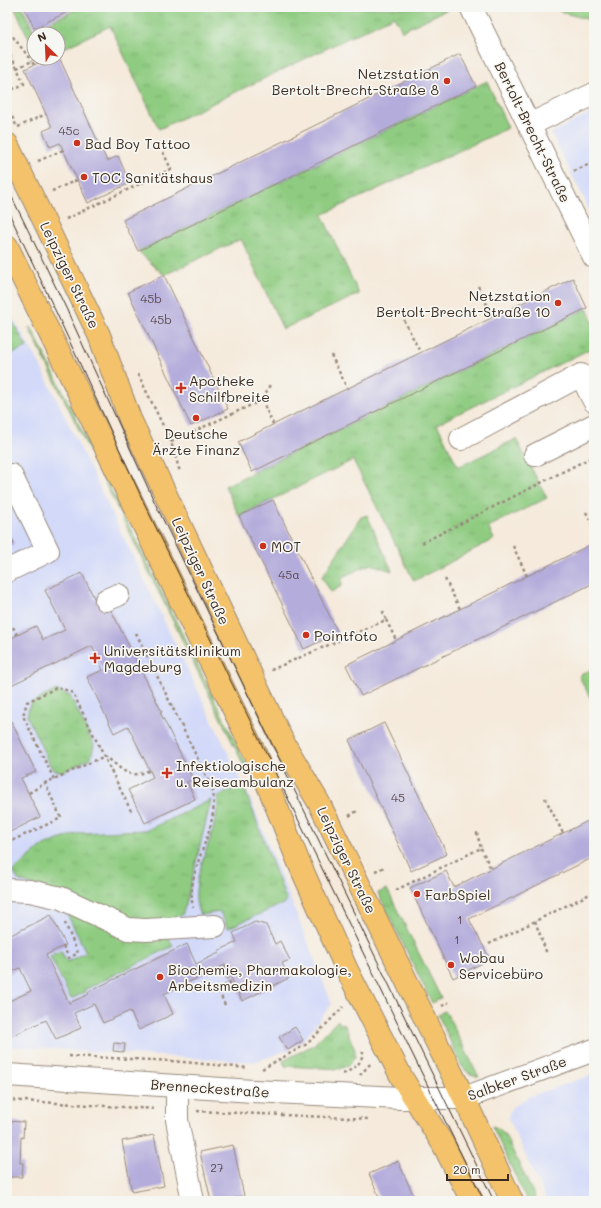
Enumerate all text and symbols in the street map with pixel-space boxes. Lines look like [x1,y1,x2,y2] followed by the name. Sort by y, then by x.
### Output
[26,26,66,66] north arrow
[35,28,49,45] text: N
[491,58,575,206] street label: Bertolt-Brecht-Straße
[272,64,439,99] place label: Netzstation Bertolt-Brecht-Straße 8
[442,76,452,86] marker: Netzstation Bertolt-Brecht-Straße 8
[58,122,80,138] house number: 45c
[85,134,190,153] place label: Bad Boy Tattoo
[72,138,82,148] marker: Bad Boy Tattoo
[92,168,213,187] place label: TOC Sanitätshaus
[79,172,89,182] marker: TOC Sanitätshaus
[36,218,104,332] street label: Leipziger Straße
[376,286,550,321] place label: Netzstation Bertolt-Brecht-Straße 10
[140,290,162,306] house number: 45b
[553,298,563,308] marker: Netzstation Bertolt-Brecht-Straße 10
[150,311,172,327] house number: 45b
[189,371,270,406] place label: Apotheke Schilfbreite
[176,383,186,393] marker: Apotheke Schilfbreite
[191,413,201,423] marker: Deutsche Ärzte Finanz
[152,424,240,459] place label: Deutsche Ärzte Finanz
[168,514,234,628] street label: Leipziger Straße
[271,537,301,556] place label: MOT
[258,541,268,551] marker: MOT
[278,566,300,582] house number: 45a
[314,626,377,645] place label: Pointfoto
[301,630,311,640] marker: Pointfoto
[104,641,241,676] place label: Universitätsklinikum Magdeburg
[89,652,101,664] marker: Universitätsklinikum Magdeburg
[176,756,294,791] place label: Infektiologische u. Reiseambulanz
[161,767,173,779] marker: Infektiologische u. Reiseambulanz
[391,789,405,805] house number: 45
[313,803,381,917] street label: Leipziger Straße
[425,885,490,904] place label: FarbSpiel
[412,889,422,899] marker: FarbSpiel
[457,911,463,927] house number: 1
[454,931,460,947] house number: 1
[459,948,543,983] place label: Wobau Servicebüro
[168,960,352,995] place label: Biochemie, Pharmakologie, Arbeitsmedizin
[446,960,456,970] marker: Wobau Servicebüro
[155,972,165,982] marker: Biochemie, Pharmakologie, Arbeitsmedizin
[465,1051,569,1105] street label: Salbker Straße
[150,1074,270,1102] street label: Brenneckestraße
[447,1156,508,1182] scale bar
[210,1159,224,1175] house number: 27
[453,1161,481,1177] text: 20 m

